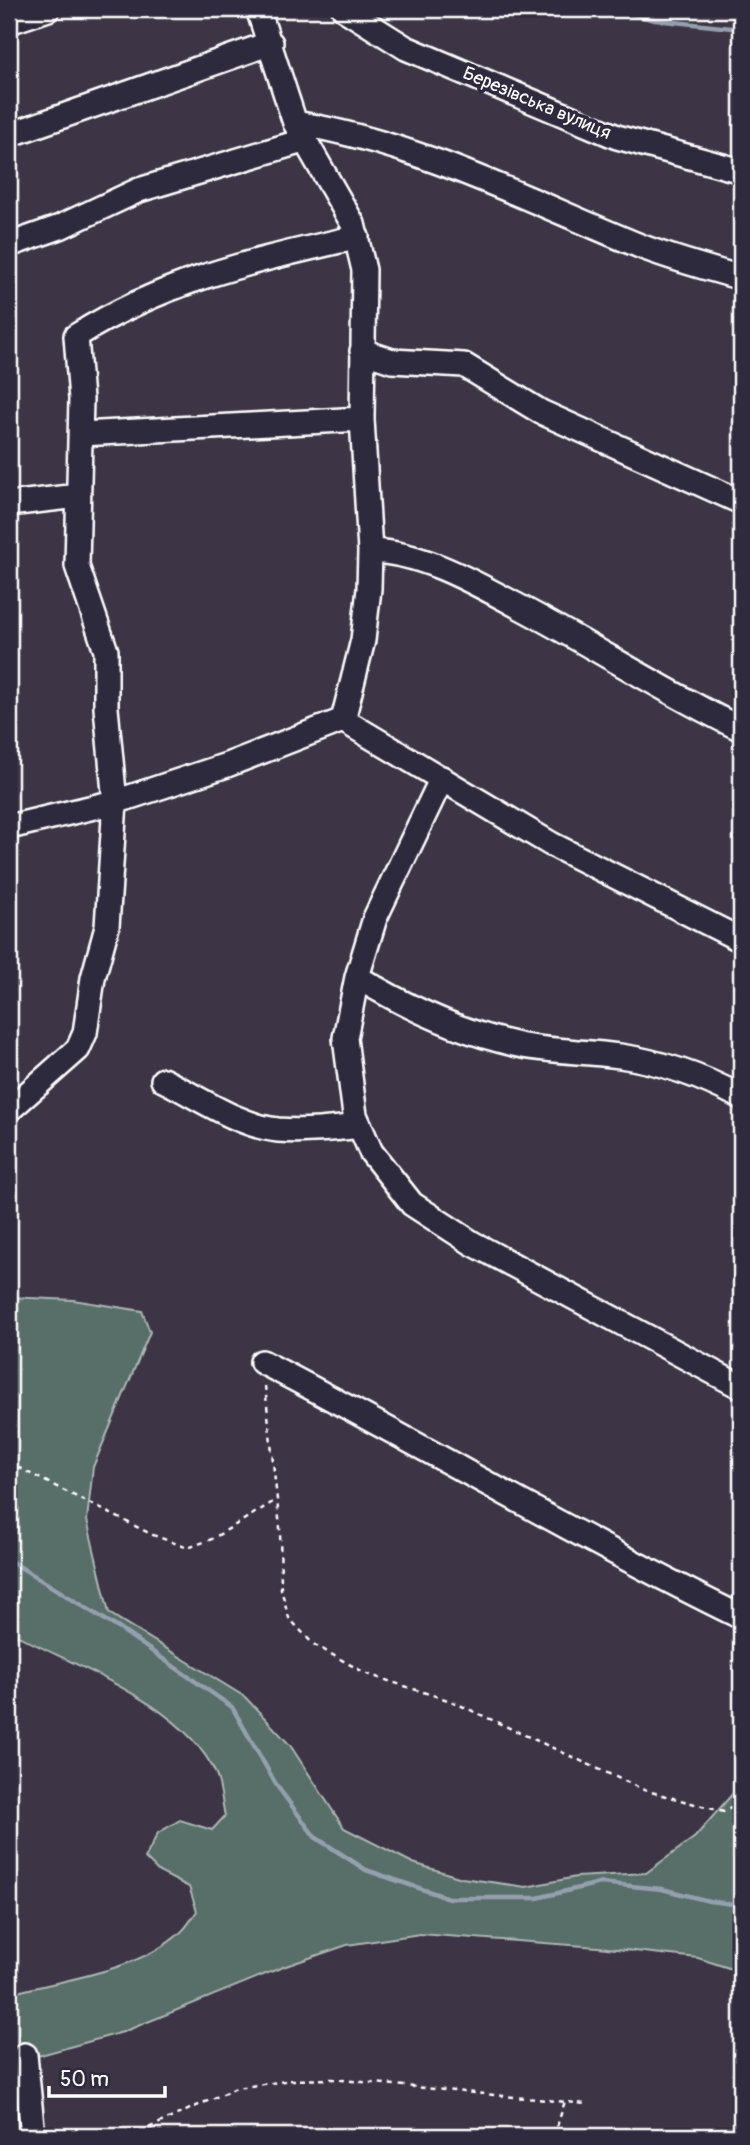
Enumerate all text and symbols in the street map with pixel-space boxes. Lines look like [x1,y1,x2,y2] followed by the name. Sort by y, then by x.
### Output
[459,61,615,145] street label: Березівська вулиця
[49,2054,164,2098] scale bar
[60,2066,109,2093] text: 50 m

